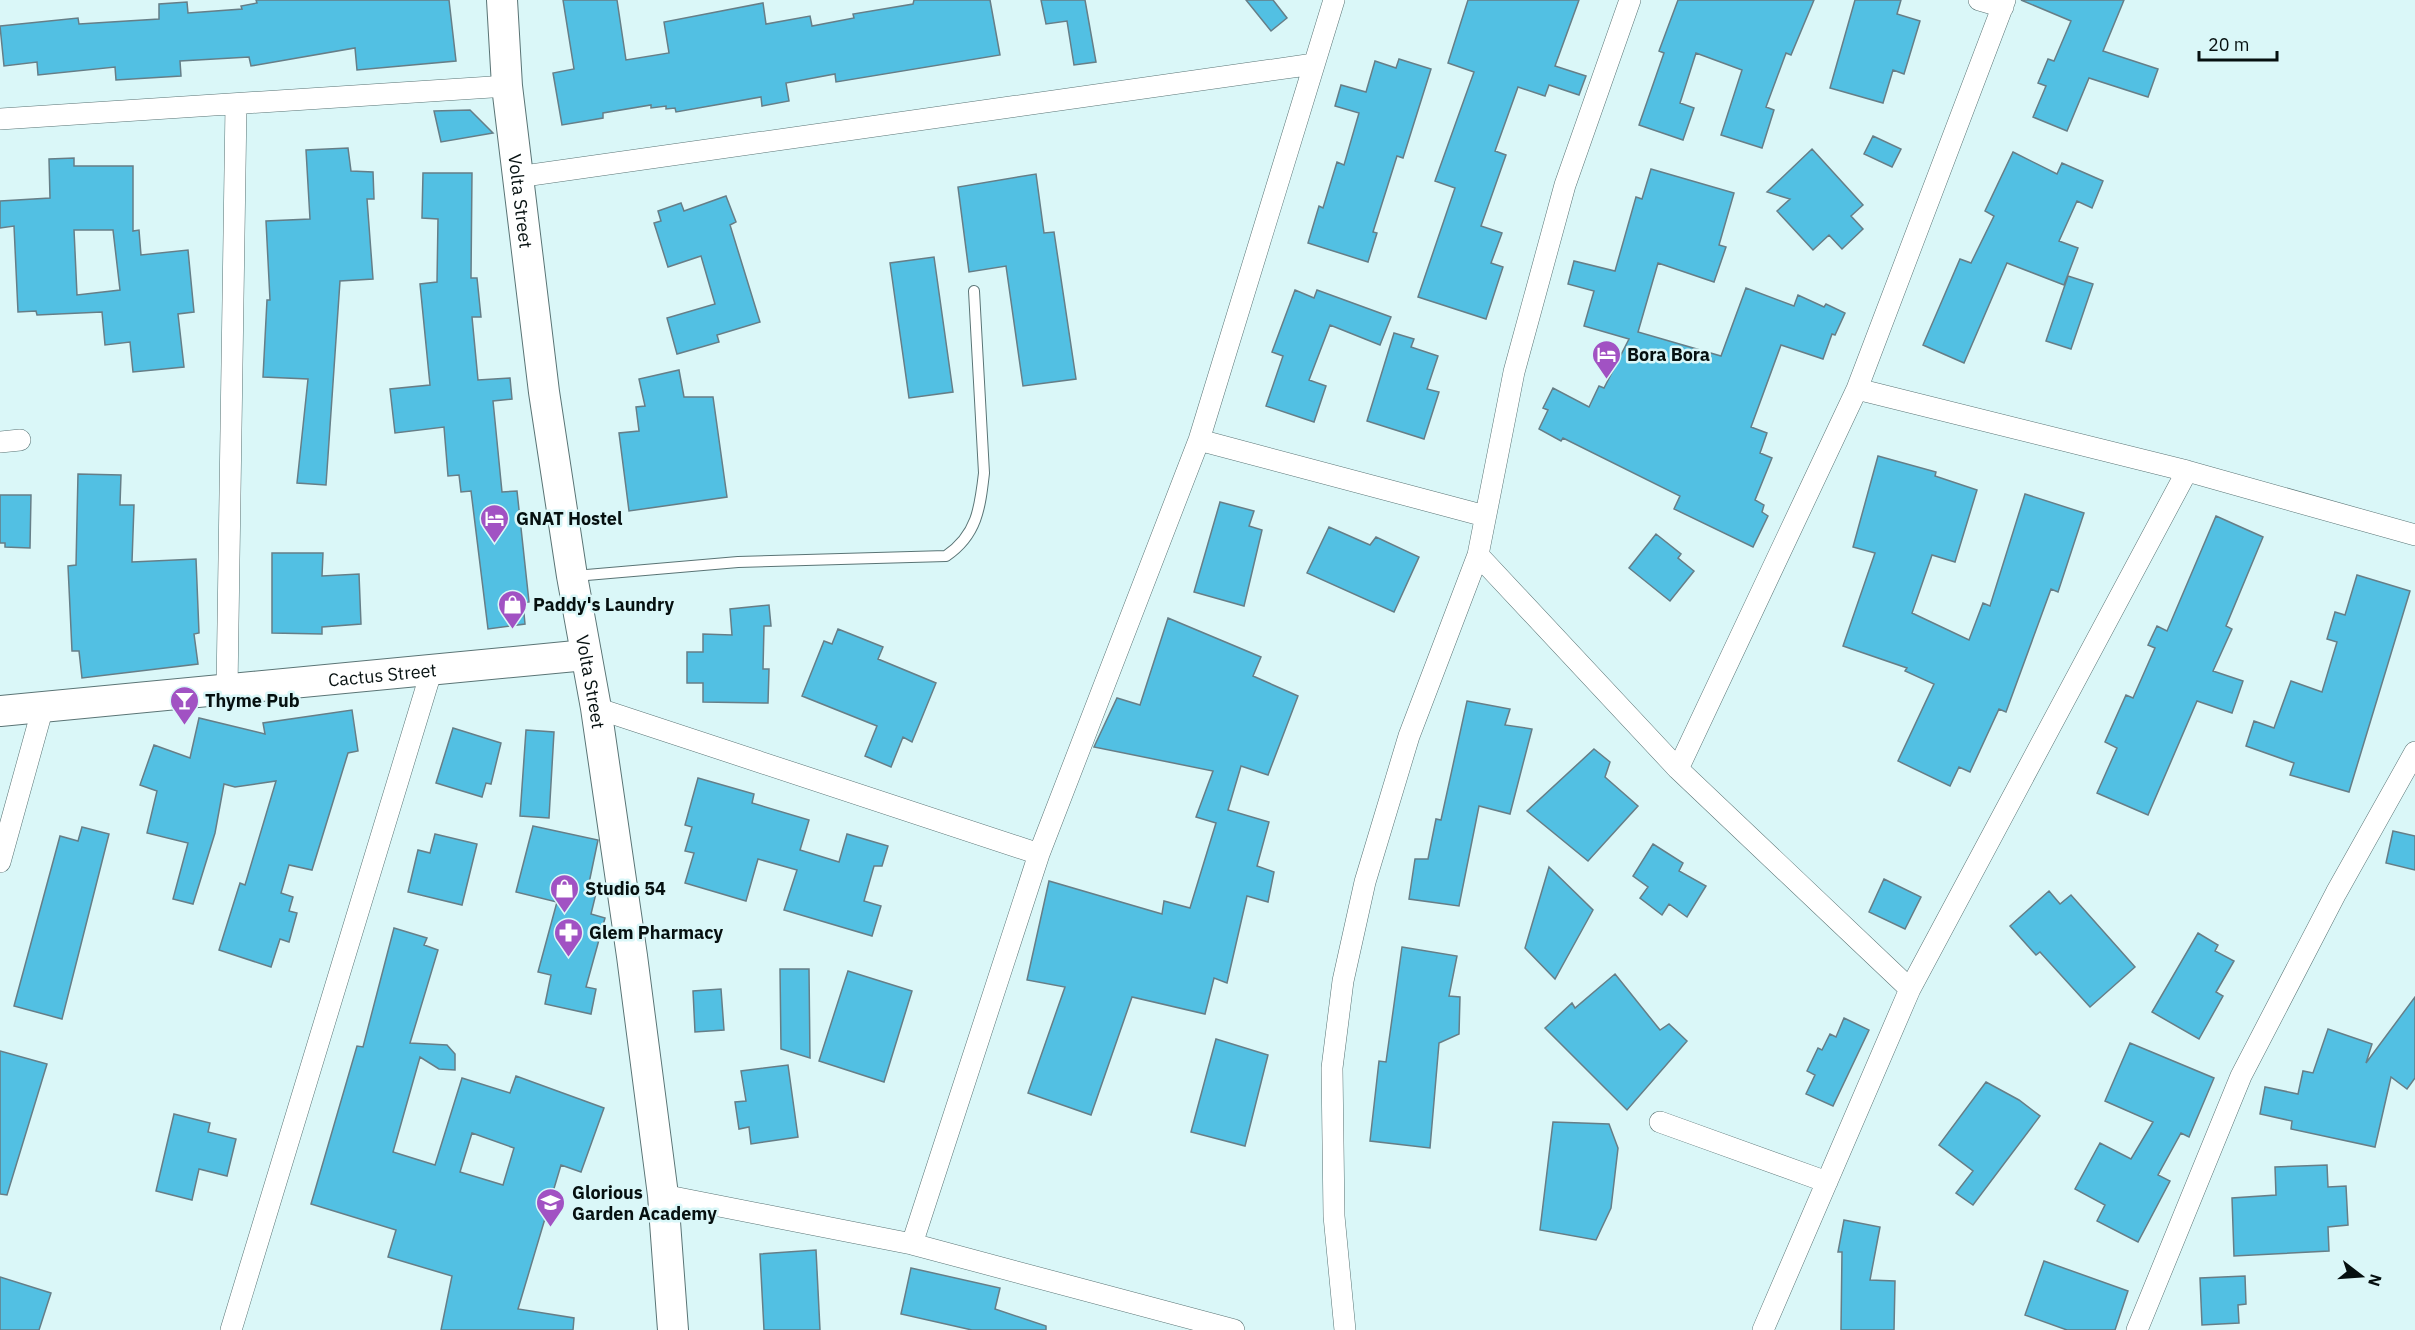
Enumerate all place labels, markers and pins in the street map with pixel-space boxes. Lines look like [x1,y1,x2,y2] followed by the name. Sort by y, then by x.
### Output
[1590,338,1622,380] hotel icon: Bora Bora
[1627,343,1710,366] place label: Bora Bora
[479,502,511,544] hotel icon: GNAT Hostel
[516,507,623,530] place label: GNAT Hostel
[496,588,528,630] shop icon: Paddy's Laundry
[533,593,674,616] place label: Paddy's Laundry
[168,684,200,726] bar icon: Thyme Pub
[205,689,300,712] place label: Thyme Pub
[548,872,580,914] shop icon: Studio 54
[585,877,666,900] place label: Studio 54
[552,916,584,958] pharmacy icon: Glem Pharmacy
[589,921,724,944] place label: Glem Pharmacy
[572,1181,717,1225] place label: Glorious Garden Academy
[535,1186,567,1228] school or university icon: Glorious Garden Academy

